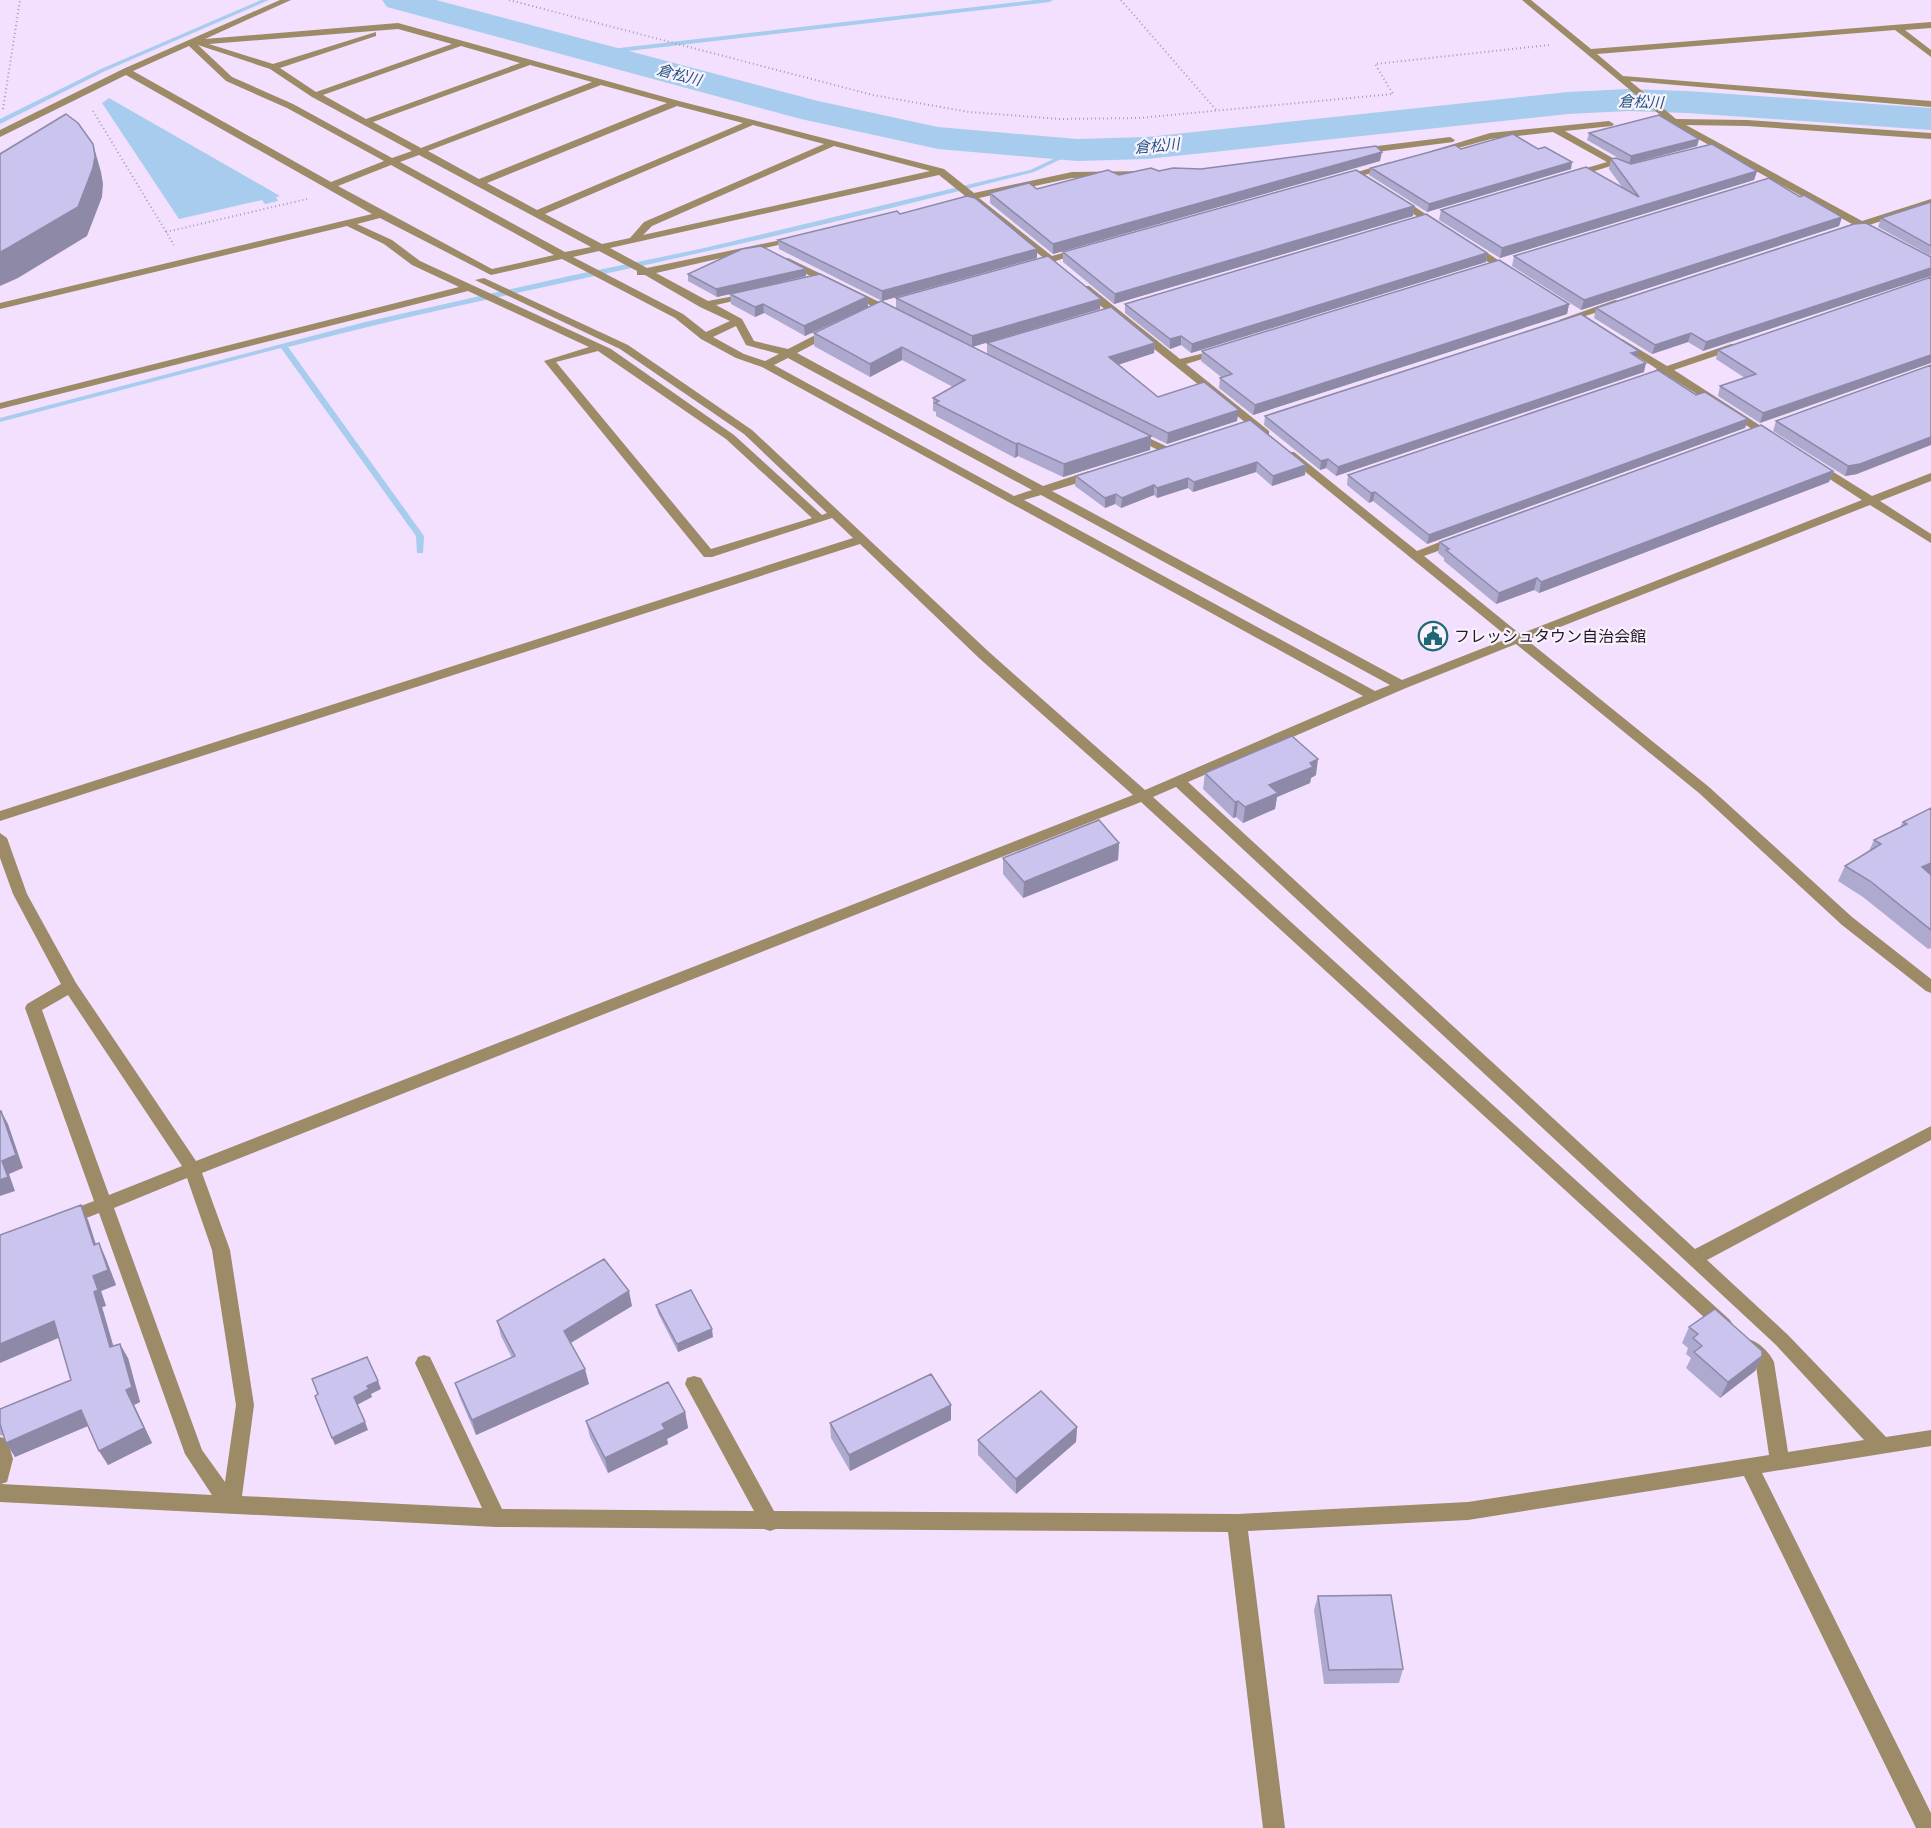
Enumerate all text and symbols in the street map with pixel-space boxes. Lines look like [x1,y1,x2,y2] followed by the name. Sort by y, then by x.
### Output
[655,60,705,90] water label: 倉松川
[1618,92,1666,112] water label: 倉松川
[1134,135,1182,157] water label: 倉松川
[1417,620,1449,652] public building icon: フレッシュタウン自治会館
[1454,627,1646,646] place label: フレッシュタウン自治会館

